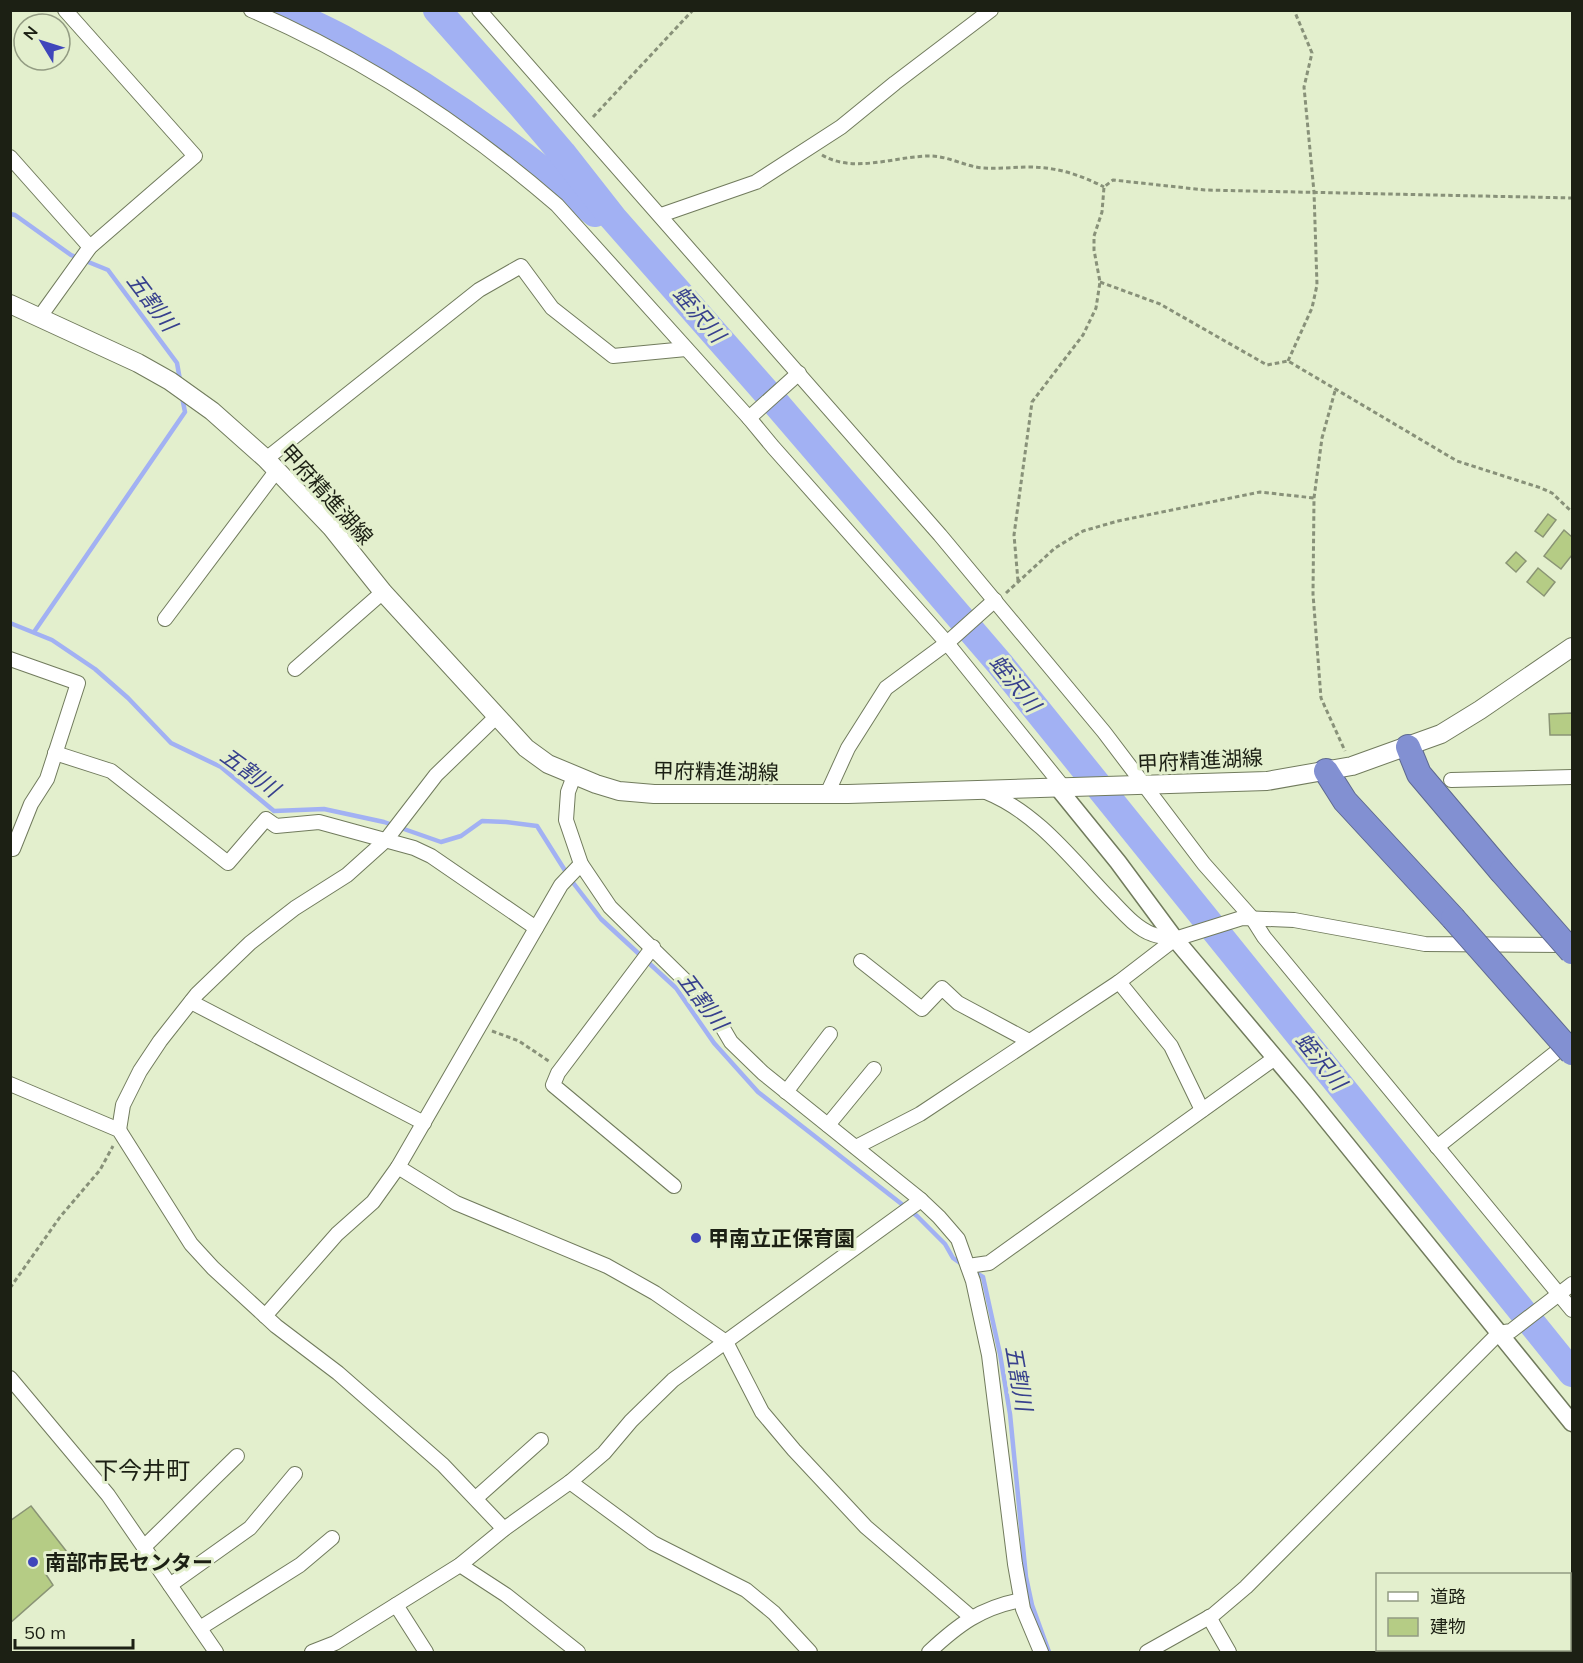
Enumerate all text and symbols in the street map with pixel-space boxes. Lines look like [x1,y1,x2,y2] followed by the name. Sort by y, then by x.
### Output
[12,12,72,72] north arrow
[19,22,42,44] text: N
[121,267,184,338] water label: 五割川
[667,280,733,350] water label: 蛭沢川
[275,438,379,550] street label: 甲府精進湖線
[983,649,1048,719] water label: 蛭沢川
[215,741,287,804] water label: 五割川
[1136,744,1264,776] street label: 甲府精進湖線
[653,757,779,785] street label: 甲府精進湖線
[672,966,735,1037] water label: 五割川
[1289,1027,1354,1097] water label: 蛭沢川
[708,1225,855,1251] place label: 甲南立正保育園
[689,1231,703,1245] marker: 甲南立正保育園
[999,1343,1039,1415] water label: 五割川
[94,1455,190,1485] district label: 下今井町
[45,1549,213,1575] place label: 南部市民センター
[26,1555,40,1569] marker: 南部市民センター
[1376,1573,1571,1651] legend
[1430,1585,1466,1608] text: 道路
[15,1612,134,1650] scale bar
[1430,1615,1466,1638] text: 建物
[24,1621,66,1644] text: 50 m

